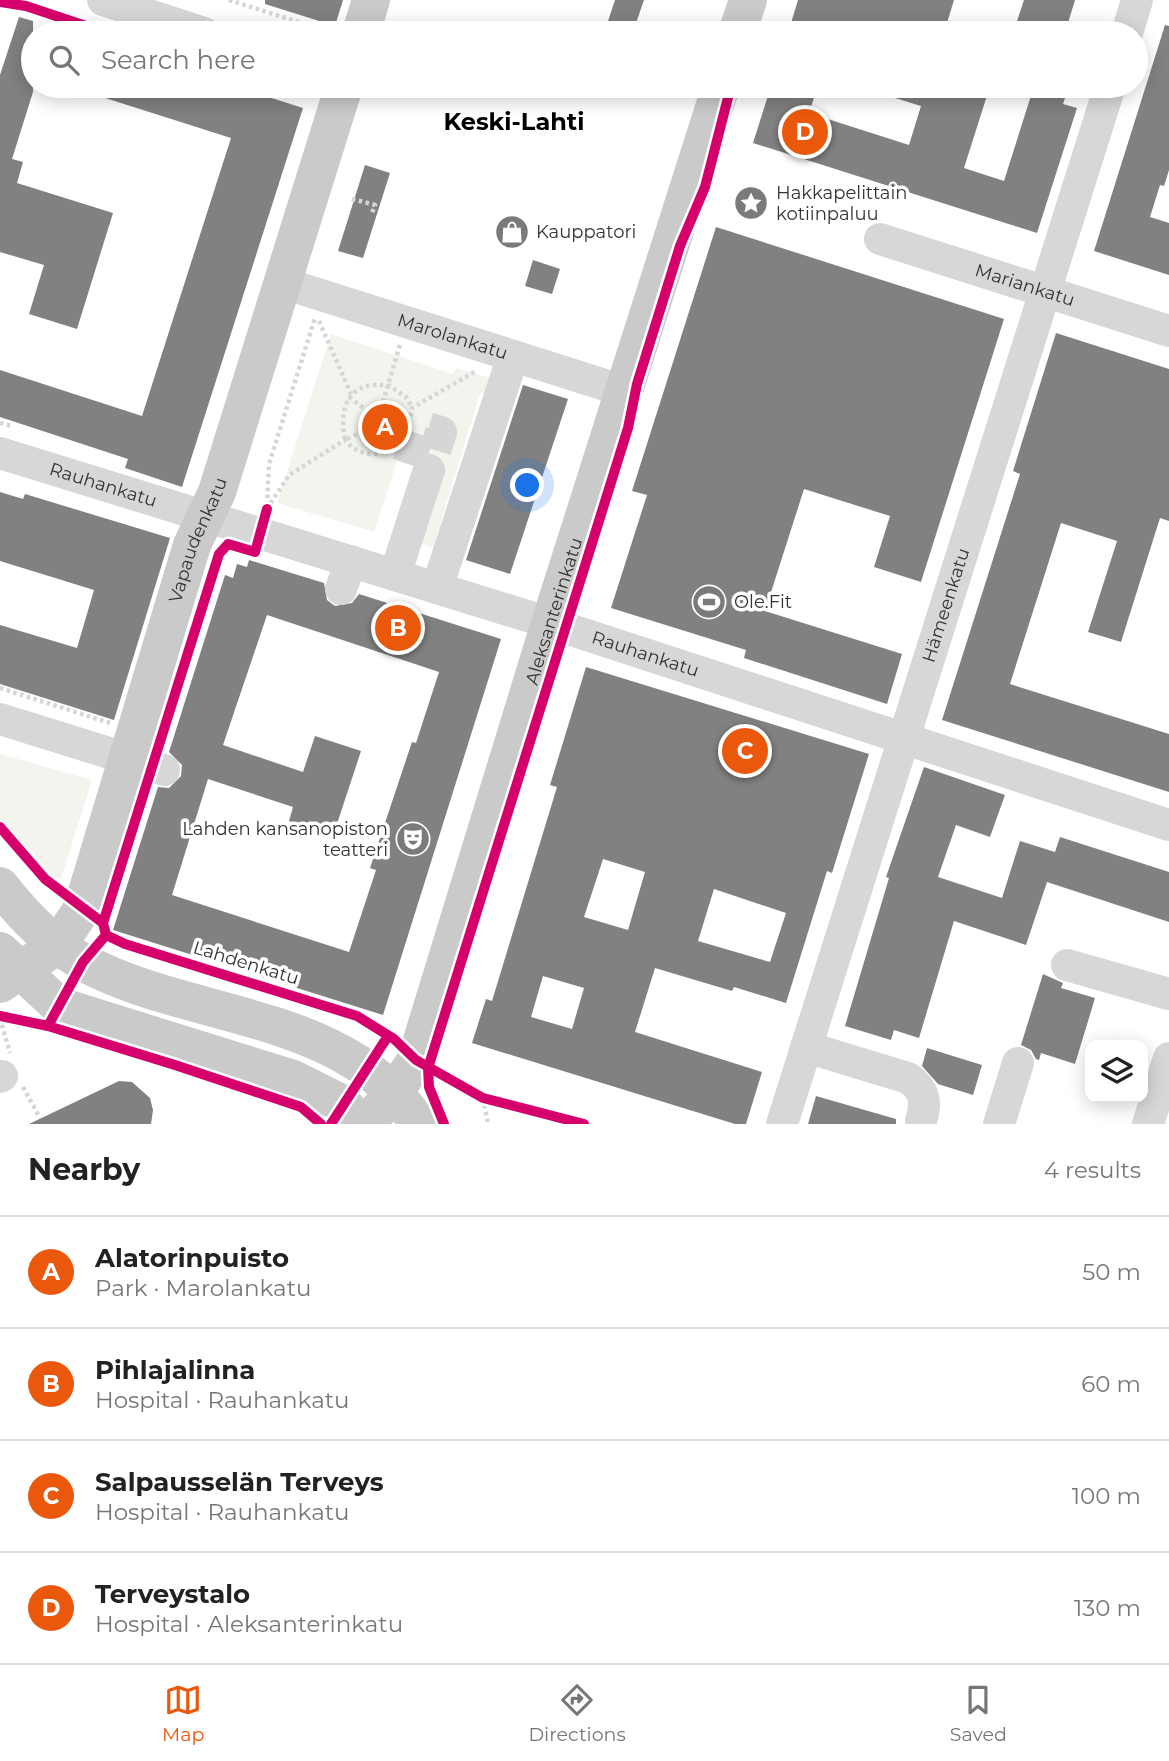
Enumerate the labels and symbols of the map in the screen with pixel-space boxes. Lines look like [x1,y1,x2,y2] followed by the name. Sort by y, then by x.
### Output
[782,106,828,158] pin: D
[444,107,584,136] district label: Keski-Lahti
[776,182,907,225] place label: Hakkapelittain kotiinpaluu
[732,184,770,222] place icon: Hakkapelittain kotiinpaluu
[493,213,531,251] shop icon: Kauppatori
[536,221,636,243] place label: Kauppatori
[972,259,1077,311] street label: Mariankatu
[395,309,511,365] street label: Marolankatu
[362,401,408,453] pin: A
[47,458,160,512] street label: Rauhankatu
[510,468,544,502] your location
[164,475,232,606] street label: Vapaudenkatu
[521,535,588,688] street label: Aleksanterinkatu
[918,545,974,665] street label: Hämeenkatu
[690,583,728,621] sports icon: Ole.Fit
[734,591,792,613] place label: Ole.Fit
[375,602,421,654] pin: B
[589,626,702,682] street label: Rauhankatu
[722,725,768,777] pin: C
[182,818,388,861] place label: Lahden kansanopiston teatteri
[394,820,432,858] theatre icon: Lahden kansanopiston teatteri
[191,937,301,989] street label: Lahdenkatu

